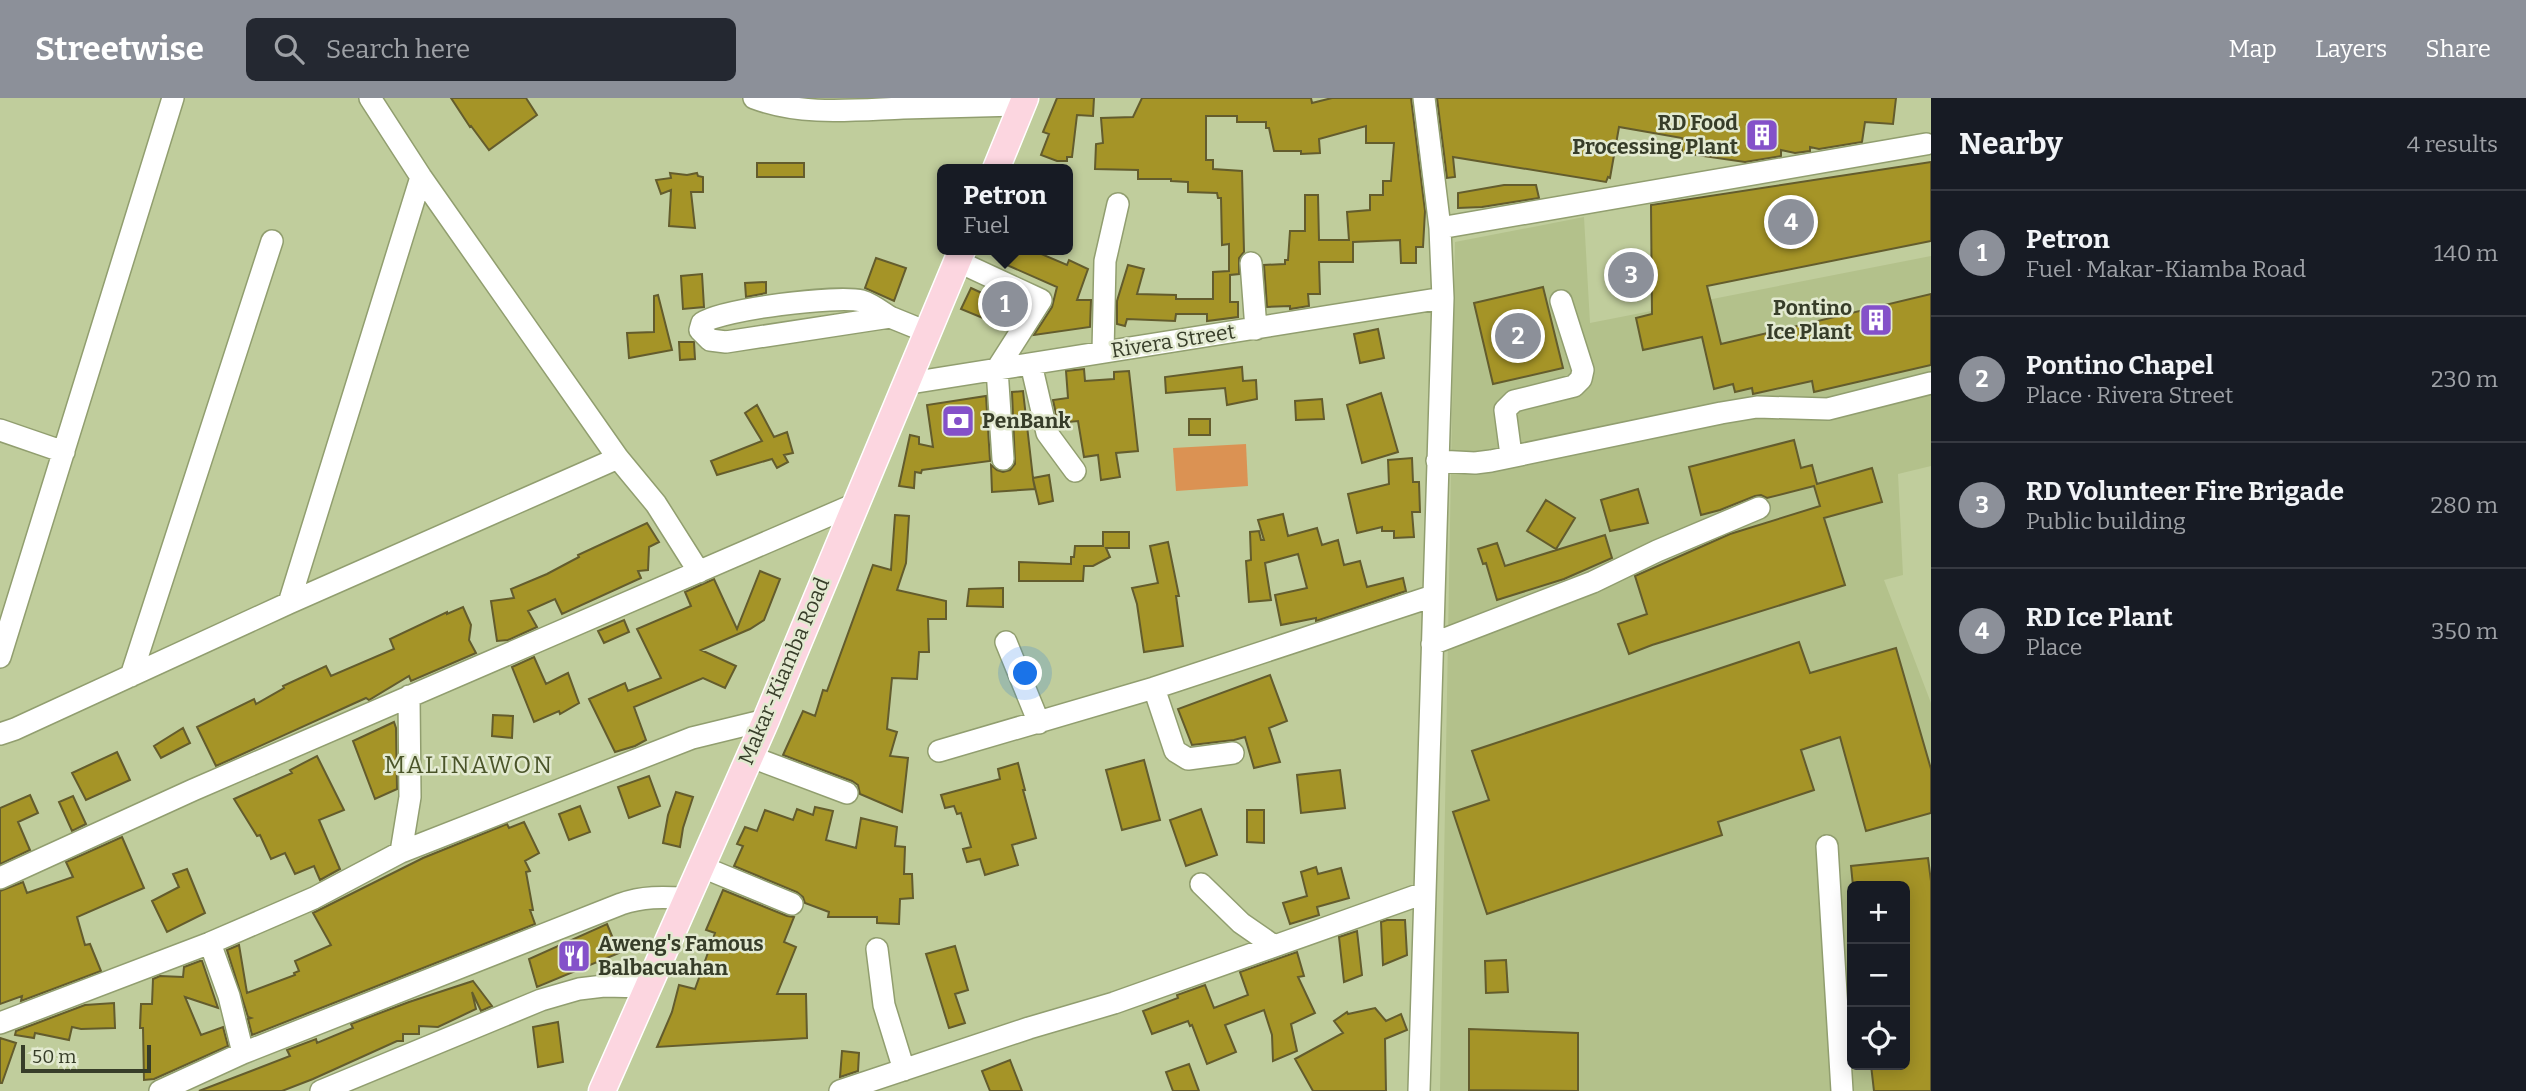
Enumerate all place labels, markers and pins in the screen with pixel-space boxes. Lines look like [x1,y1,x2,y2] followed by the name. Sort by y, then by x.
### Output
[1572,110,1739,160] place label: RD Food Processing Plant
[1743,116,1781,154] building icon: RD Food Processing Plant
[1768,196,1814,248] pin: 4
[1608,249,1654,301] pin: 3
[982,278,1028,330] pin: 1
[1766,295,1853,345] place label: Pontino Ice Plant
[1857,301,1895,339] building icon: Pontino Ice Plant
[1495,310,1541,362] pin: 2
[939,402,977,440] bank icon: PenBank
[982,408,1071,434] place label: PenBank
[598,931,764,981] place label: Aweng's Famous Balbacuahan
[555,937,593,975] restaurant icon: Aweng's Famous Balbacuahan

